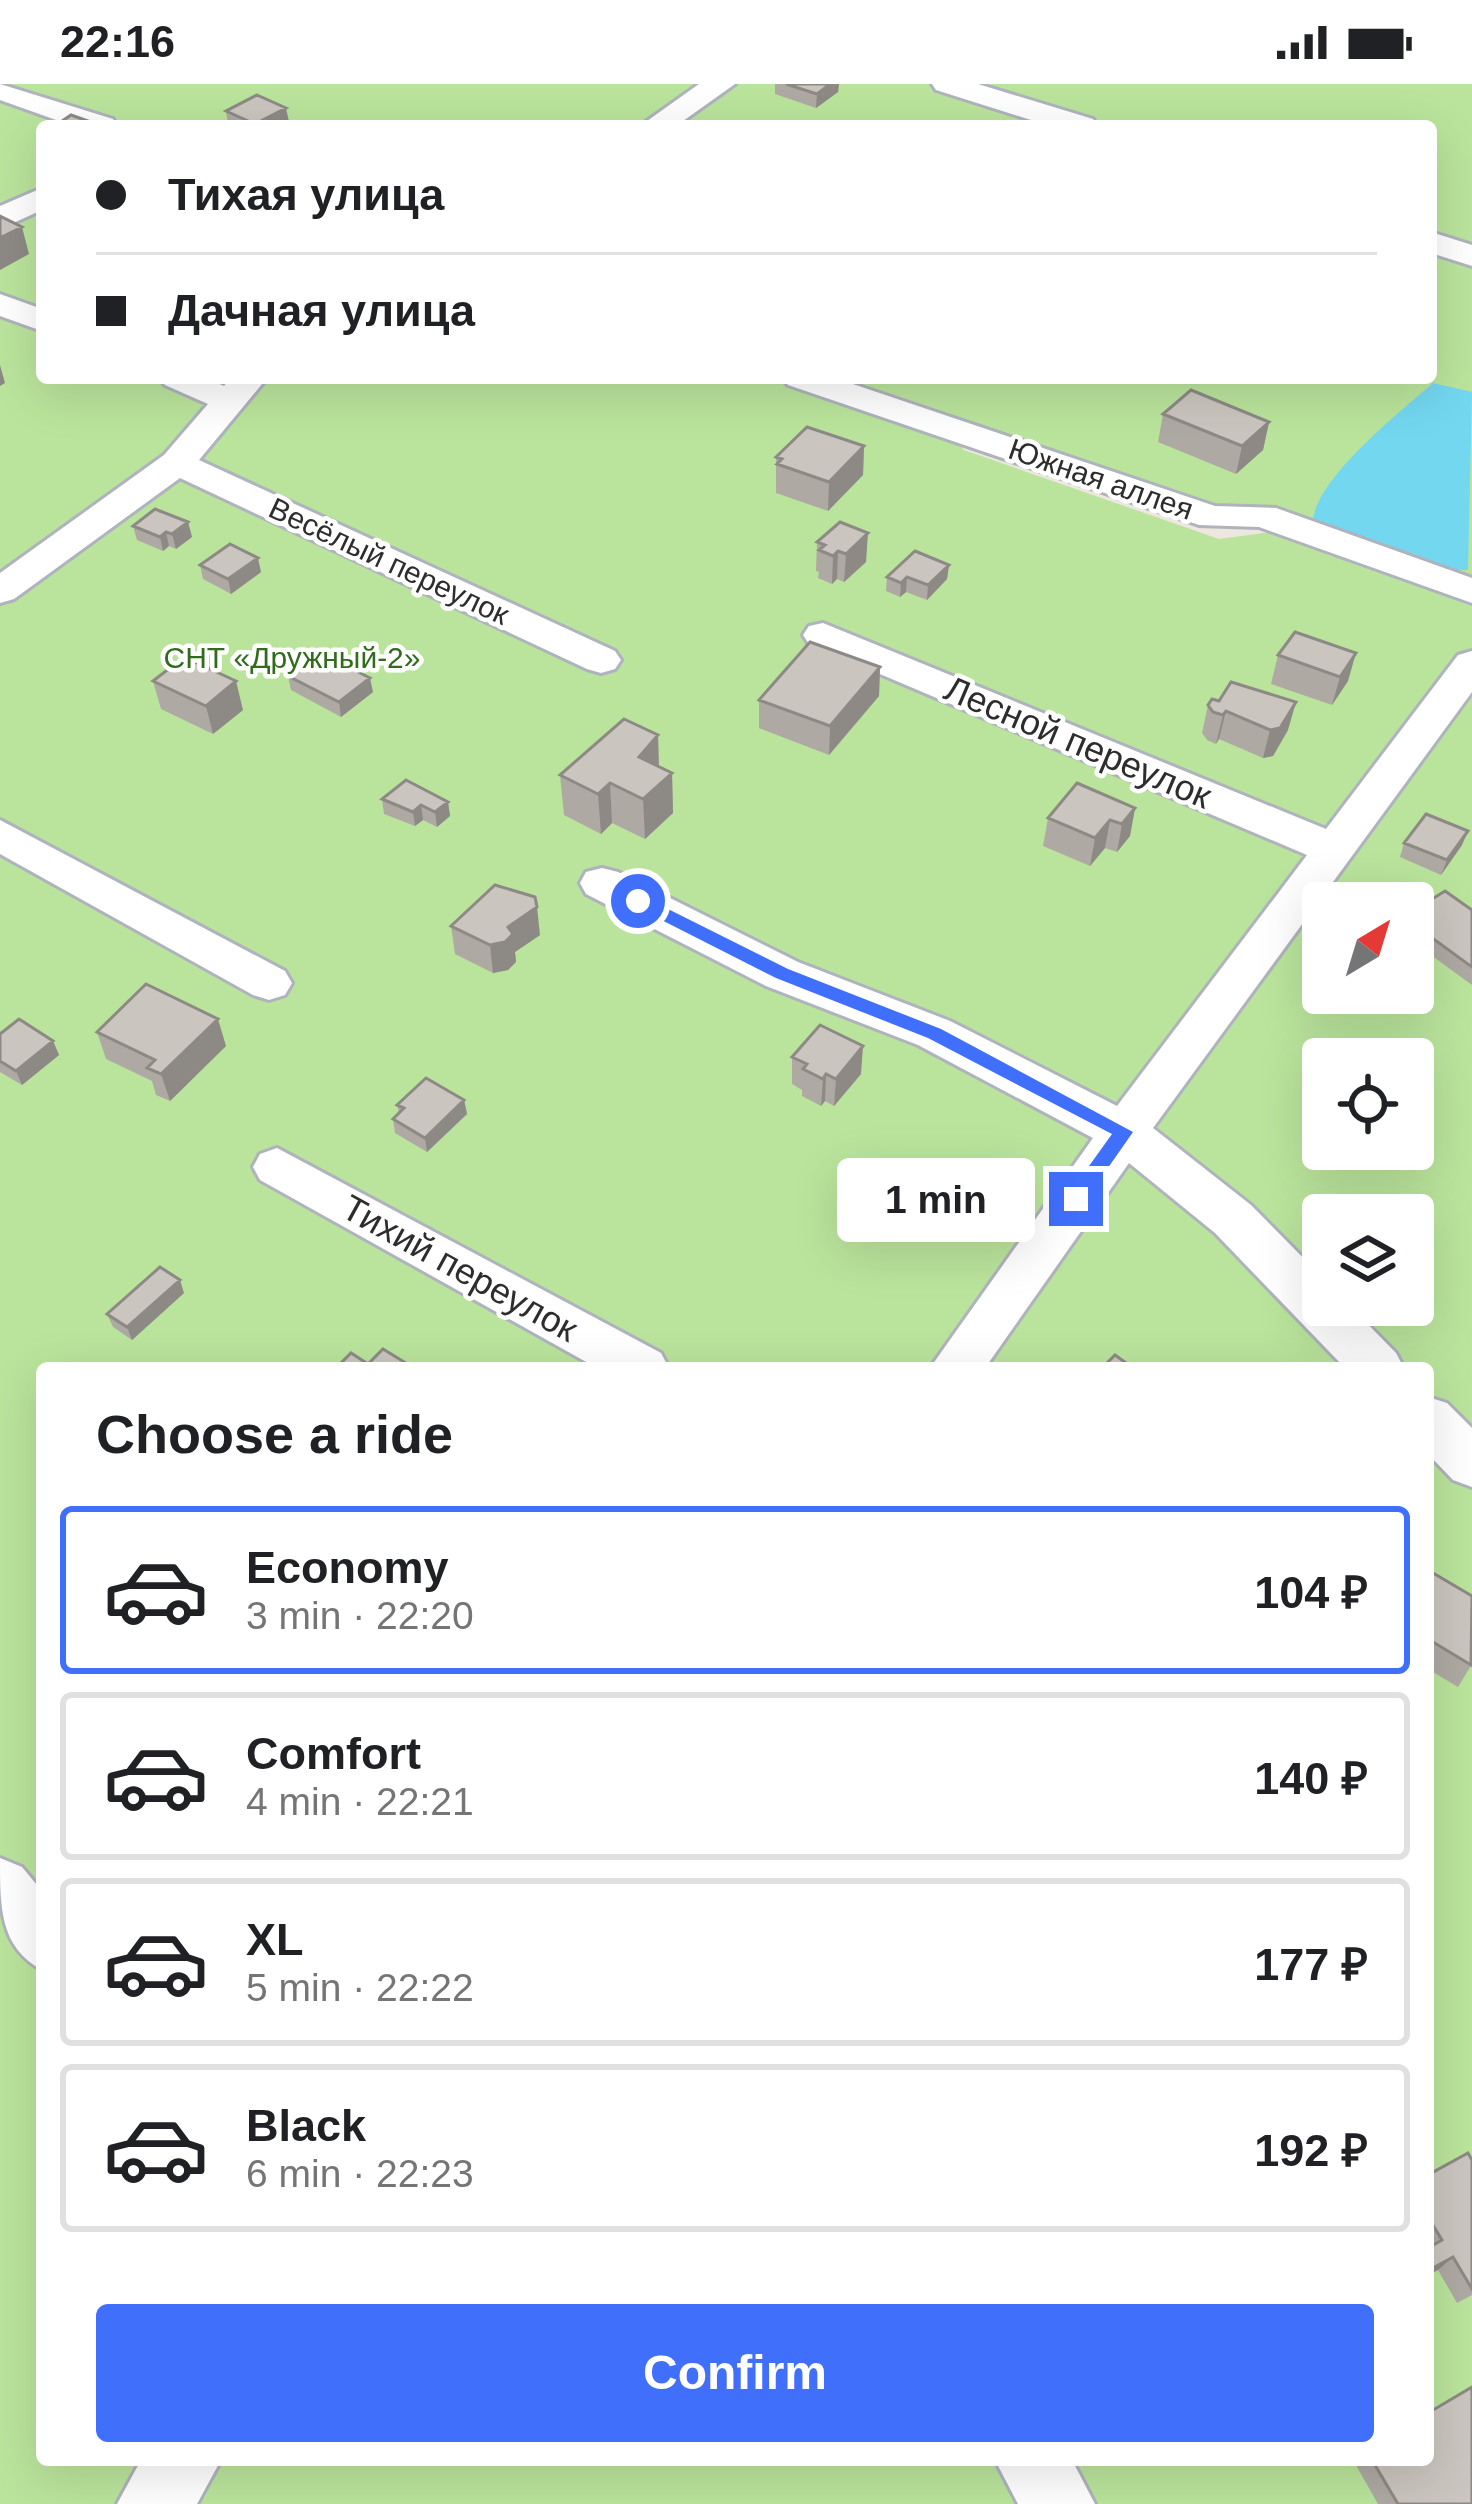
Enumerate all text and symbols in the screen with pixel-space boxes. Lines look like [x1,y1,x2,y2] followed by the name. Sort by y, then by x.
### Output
[60,16,175,67] text: 22:16
[168,169,444,220] text: Тихая улица
[168,285,475,336] text: Дачная улица
[1004,432,1198,526] street label: Южная аллея
[264,491,515,631] street label: Весёлый переулок
[164,641,421,674] park label: СНТ «Дружный-2»
[939,667,1218,817] street label: Лесной переулок
[611,874,665,928] route start
[1302,882,1434,1014] north arrow
[1302,882,1434,1326] map controls
[1302,1038,1434,1170] button: locate
[836,1157,1034,1241] callout: 1 min
[1049,1172,1103,1226] route end
[885,1178,987,1221] text: 1 min
[335,1186,585,1350] street label: Тихий переулок
[1302,1194,1434,1326] button: layers
[96,1404,453,1464] text: Choose a ride
[102,1536,210,1644] icon: car
[246,1542,449,1593] text: Economy
[1254,1567,1368,1618] text: 104 ₽
[246,1594,474,1637] text: 3 min · 22:20
[102,1722,210,1830] icon: car
[246,1728,421,1779] text: Comfort
[1254,1753,1368,1804] text: 140 ₽
[246,1780,474,1823] text: 4 min · 22:21
[102,1908,210,2016] icon: car
[246,1914,304,1965] text: XL
[1254,1939,1368,1990] text: 177 ₽
[246,1966,474,2009] text: 5 min · 22:22
[102,2094,210,2202] icon: car
[246,2100,366,2151] text: Black
[1254,2125,1368,2176] text: 192 ₽
[246,2152,474,2195] text: 6 min · 22:23
[96,2304,1374,2442] button: Confirm

